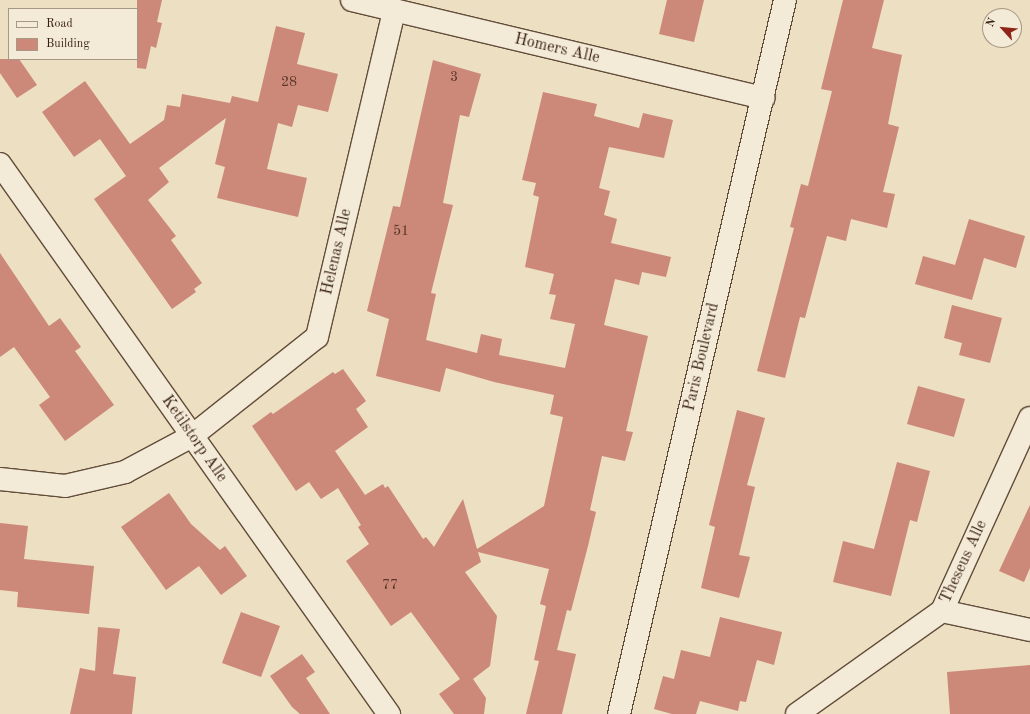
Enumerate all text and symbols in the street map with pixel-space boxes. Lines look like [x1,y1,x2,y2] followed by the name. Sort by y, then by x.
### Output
[8,8,138,60] legend
[982,8,1022,48] north arrow
[985,17,999,29] text: N
[46,18,73,30] text: Road
[513,30,601,68] street label: Homers Alle
[46,38,90,50] text: Building
[450,69,458,85] house number: 3
[281,74,297,90] house number: 28
[318,207,356,297] street label: Helenas Alle
[393,223,409,239] house number: 51
[680,301,724,413] street label: Paris Boulevard
[157,392,231,486] street label: Ketilstorp Alle
[936,517,992,607] street label: Theseus Alle
[382,577,398,593] house number: 77

